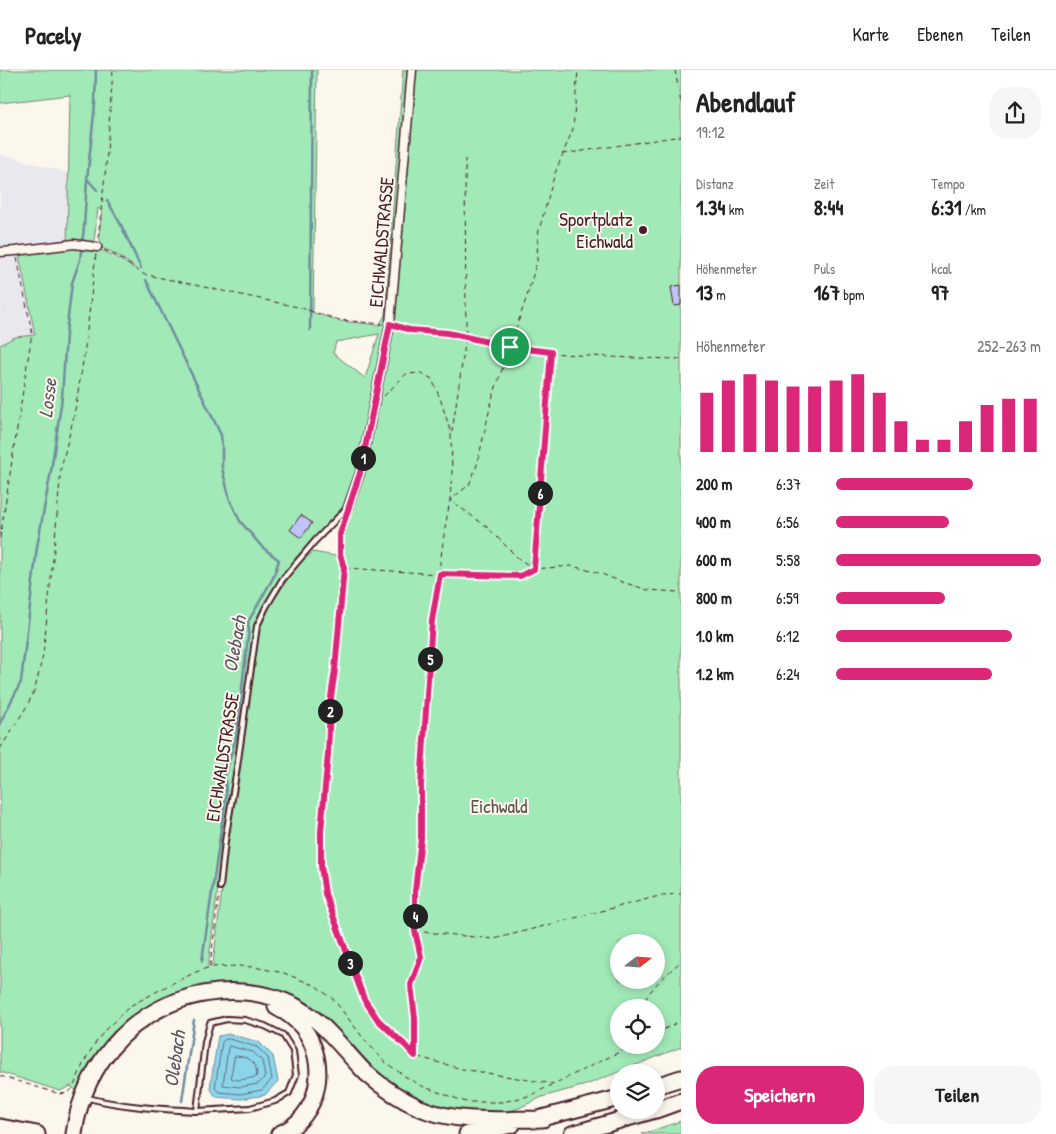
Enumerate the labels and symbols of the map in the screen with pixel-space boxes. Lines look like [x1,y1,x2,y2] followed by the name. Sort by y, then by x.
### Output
[362,175,400,308] street label: EICHWALDSTRASSE
[559,206,634,254] place label: Sportplatz Eichwald
[637,224,649,236] marker: Sportplatz Eichwald
[489,326,531,368] pin
[31,376,63,419] water label: Losse
[350,446,376,470] pin: 1
[528,480,552,506] pin: 6
[216,612,252,674] water label: Olebach
[418,646,442,672] pin: 5
[199,690,245,824] street label: EICHWALDSTRASSE
[318,698,342,724] pin: 2
[471,793,528,819] park label: Eichwald
[402,904,428,928] pin: 4
[610,934,665,989] north arrow
[338,950,362,976] pin: 3
[157,1027,192,1089] water label: Olebach

